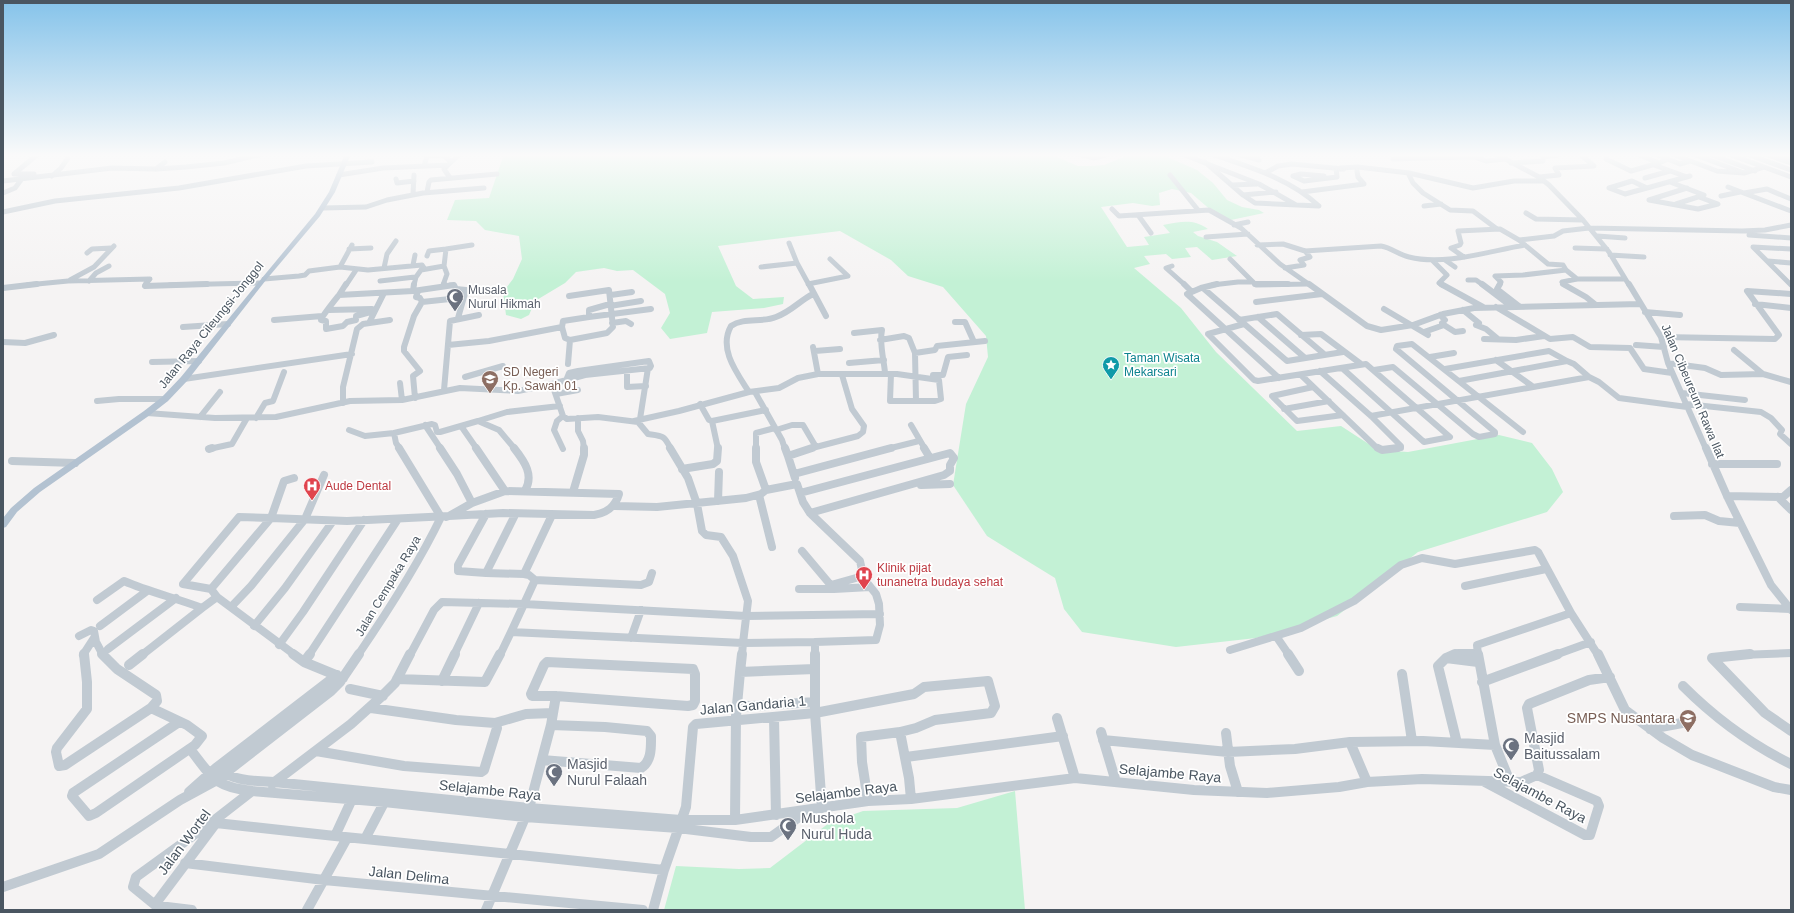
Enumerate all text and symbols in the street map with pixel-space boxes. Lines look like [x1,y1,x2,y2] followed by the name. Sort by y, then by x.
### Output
[156,259,266,391] street label: Jalan Raya Cileungsi-Jonggol
[468,283,541,311] place label: Musala Nurul Hikmah
[445,287,465,312] mosque icon: Musala Nurul Hikmah
[1658,322,1728,461] street label: Jalan Cibeureum Rawa Ilat
[1124,351,1200,379] place label: Taman Wisata Mekarsari
[1101,355,1121,380] place icon: Taman Wisata Mekarsari
[503,365,578,393] place label: SD Negeri Kp. Sawah 01
[480,369,500,394] school or university icon: SD Negeri Kp. Sawah 01
[302,476,322,501] hospital icon: Aude Dental
[325,479,391,493] place label: Aude Dental
[352,533,424,639] street label: Jalan Cempaka Raya
[877,561,1004,589] place label: Klinik pijat tunanetra budaya sehat
[854,565,874,590] hospital icon: Klinik pijat tunanetra budaya sehat
[699,692,807,718] street label: Jalan Gandaria 1
[1678,708,1698,733] school or university icon: SMPS Nusantara
[1567,710,1675,726] place label: SMPS Nusantara
[1524,730,1600,762] place label: Masjid Baitussalam
[1501,736,1521,761] mosque icon: Masjid Baitussalam
[567,756,647,788] place label: Masjid Nurul Falaah
[1118,761,1222,785] street label: Selajambe Raya
[544,762,564,787] mosque icon: Masjid Nurul Falaah
[1491,764,1589,826] street label: Selajambe Raya
[438,777,542,803] street label: Selajambe Raya
[794,778,898,806] street label: Selajambe Raya
[154,806,214,878] street label: Jalan Wortel
[801,810,872,842] place label: Mushola Nurul Huda
[778,816,798,841] mosque icon: Mushola Nurul Huda
[368,863,450,887] street label: Jalan Delima

